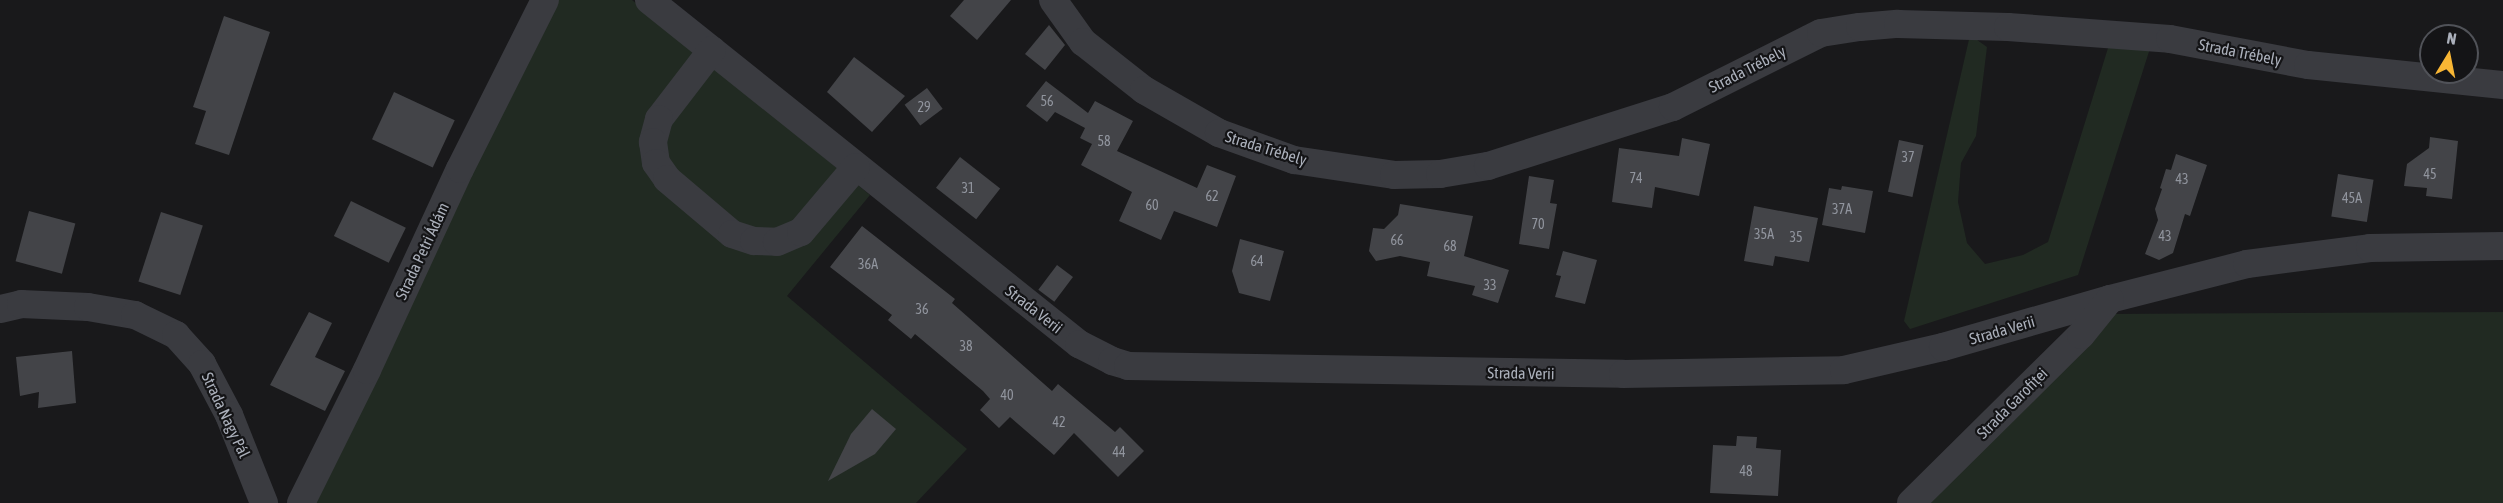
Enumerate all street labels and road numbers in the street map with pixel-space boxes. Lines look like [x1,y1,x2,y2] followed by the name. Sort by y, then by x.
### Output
[2197,35,2283,69] street label: Strada Trébely
[1705,41,1789,97] street label: Strada Trébely
[1223,127,1309,169] street label: Strada Trébely
[391,199,453,303] street label: Strada Petri Ádám
[1002,281,1066,337] street label: Strada Verii
[1967,312,2037,348] street label: Strada Verii
[1487,363,1555,383] street label: Strada Verii
[1973,364,2051,442] street label: Strada Garofiței
[198,369,254,461] street label: Strada Nagy Pál

